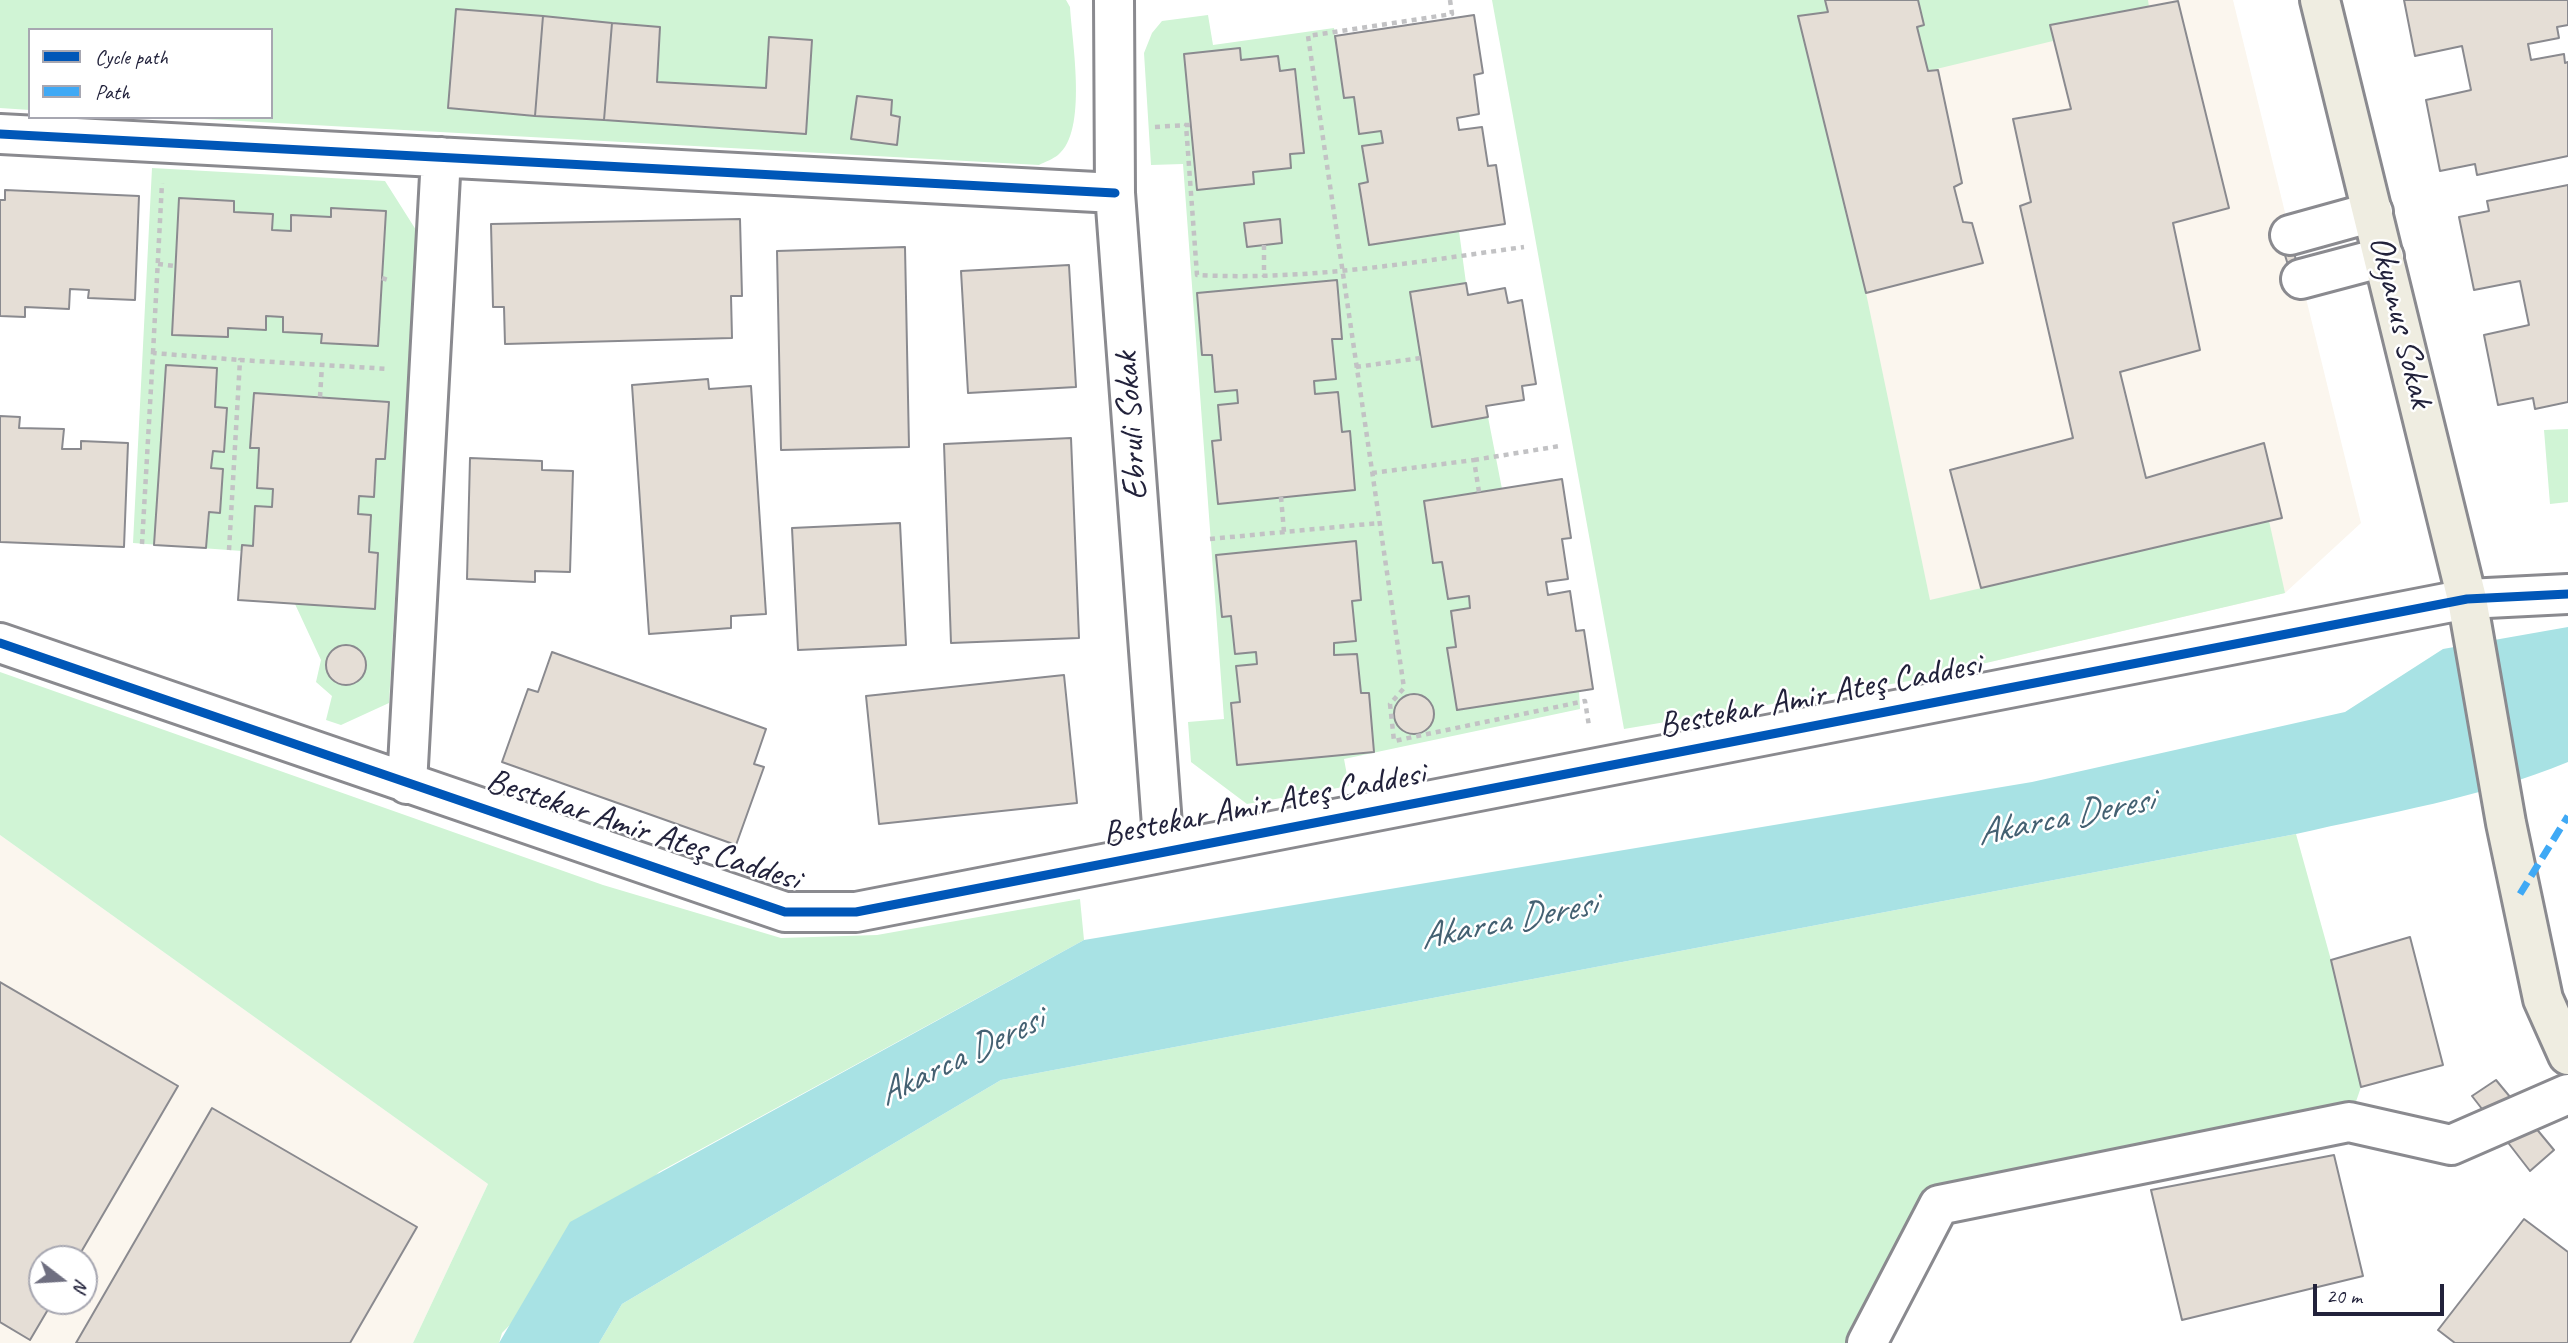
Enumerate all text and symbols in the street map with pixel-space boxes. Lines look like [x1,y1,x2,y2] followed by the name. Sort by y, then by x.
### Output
[28,28,273,119] legend
[95,44,168,70] text: Cycle path
[95,79,130,105] text: Path
[2358,232,2442,412] street label: Okyanus Sokak
[1106,350,1158,502] street label: Ebruli Sokak
[1655,644,1985,748] street label: Bestekar Amir Ateş Caddesi
[1099,753,1429,857] street label: Bestekar Amir Ateş Caddesi
[481,760,805,902] street label: Bestekar Amir Ateş Caddesi
[1973,779,2157,857] water label: Akarca Deresi
[1416,883,1600,961] water label: Akarca Deresi
[871,999,1051,1117] water label: Akarca Deresi
[28,1245,98,1315] north arrow
[2316,1270,2447,1314] scale bar
[68,1276,94,1295] text: N
[2326,1283,2362,1309] text: 20 m

